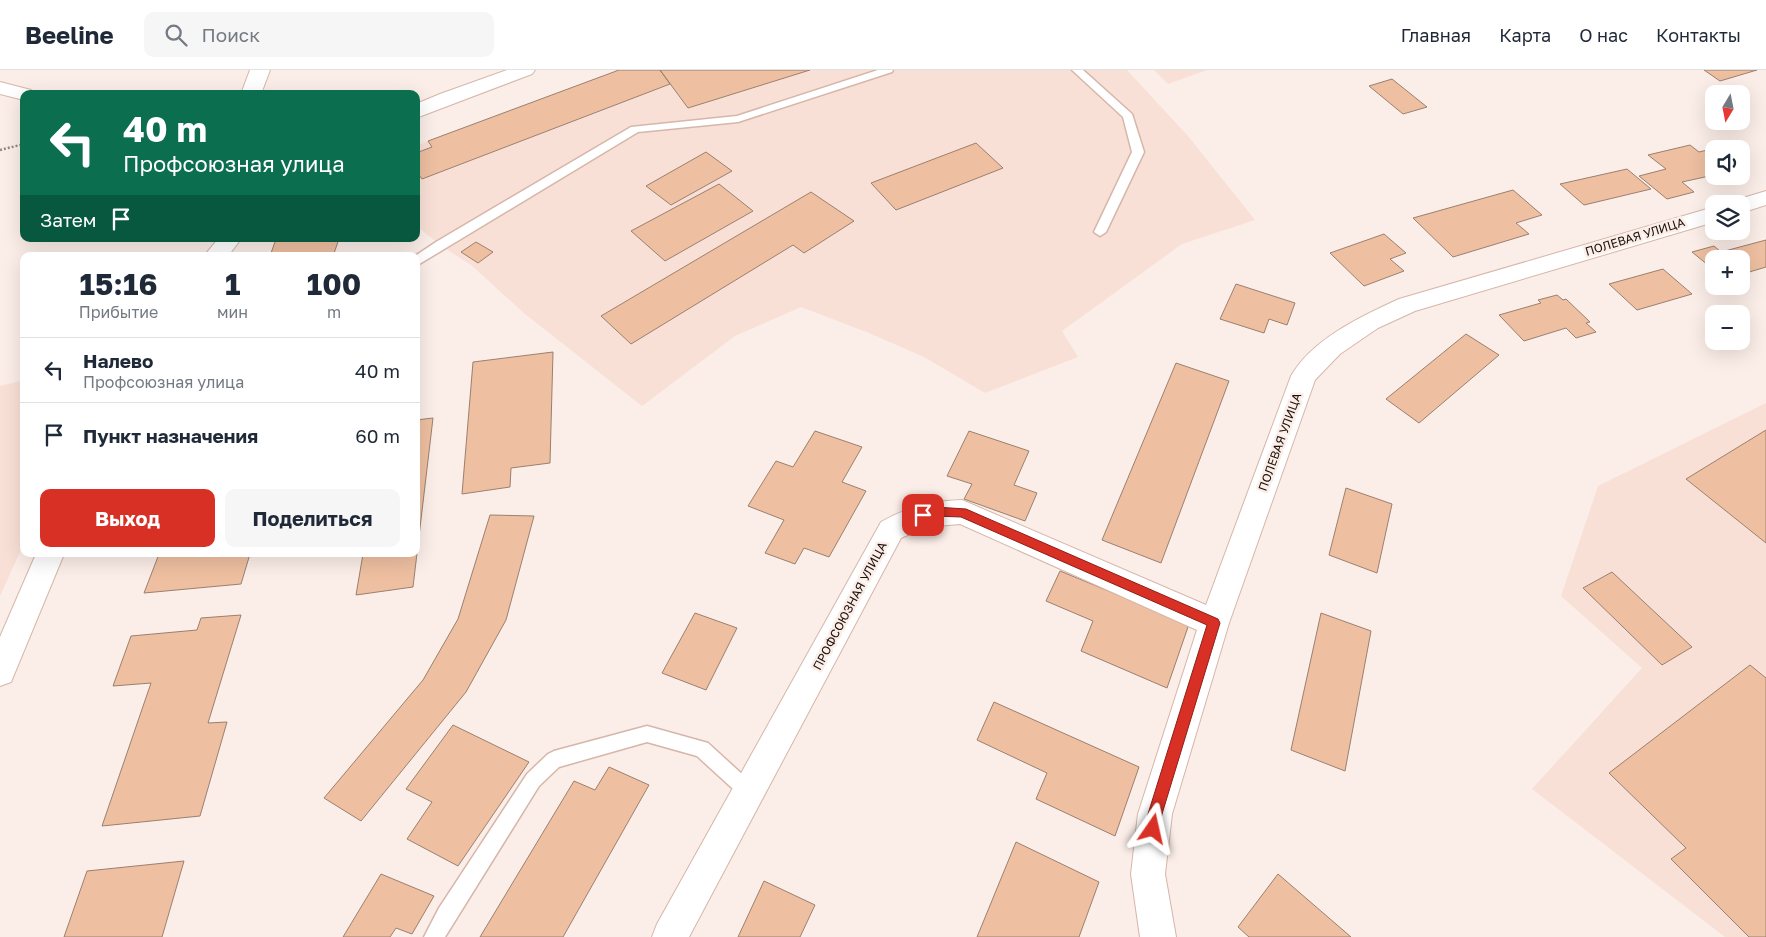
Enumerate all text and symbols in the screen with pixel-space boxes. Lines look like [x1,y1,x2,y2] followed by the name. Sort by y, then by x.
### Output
[144,12,494,57] search box
[25,20,114,49] text: Beeline
[162,21,190,49] icon: search
[202,23,260,46] text: Поиск
[1401,24,1471,46] text: Главная
[1499,24,1551,46] text: Карта
[1579,24,1628,46] text: О нас
[1656,24,1741,46] text: Контакты
[1705,85,1750,130] north arrow
[1705,85,1750,350] map controls
[123,108,207,150] text: 40 m
[40,110,105,175] icon: left
[1705,140,1750,185] button: sound
[123,150,345,177] text: Профсоюзная улица
[1705,195,1750,240] button: layers
[107,205,135,233] icon: arrive
[40,208,97,231] text: Затем
[1583,214,1687,259] street label: ПОЛЕВАЯ УЛИЦА
[1705,250,1750,295] button: +
[80,266,157,302] text: 15:16
[225,266,240,302] text: 1
[307,266,361,302] text: 100
[79,302,158,322] text: Прибытие
[217,302,248,322] text: мин
[327,302,341,322] text: m
[1705,305,1750,350] button: −
[83,349,153,372] text: Налево
[40,356,68,384] icon: left
[355,359,400,382] text: 40 m
[83,372,244,392] text: Профсоюзная улица
[1255,391,1304,493] street label: ПОЛЕВАЯ УЛИЦА
[40,421,68,449] icon: arrive
[83,424,258,447] text: Пункт назначения
[355,424,400,447] text: 60 m
[40,489,215,547] button: Выход
[225,489,400,547] button: Поделиться
[902,494,944,536] pin
[909,501,937,529] icon: arrive
[809,539,890,672] street label: ПРОФСОЮЗНАЯ УЛИЦА
[1126,802,1178,854] position arrow

